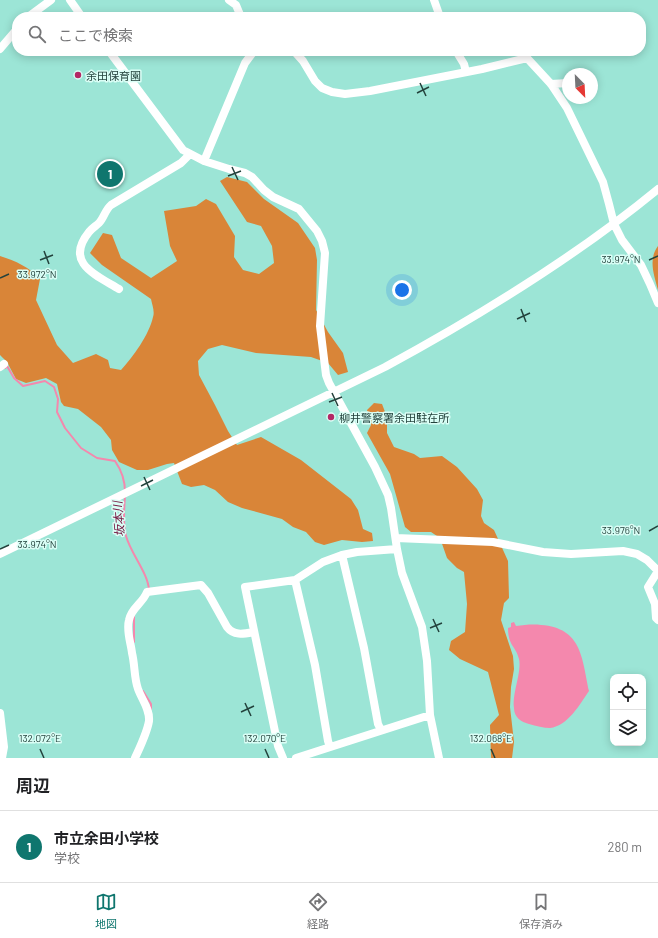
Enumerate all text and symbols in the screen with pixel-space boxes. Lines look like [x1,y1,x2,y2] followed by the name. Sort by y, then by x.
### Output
[12,12,646,56] search box
[26,23,48,45] icon: search
[58,26,133,44] text: ここで検索
[562,68,598,104] north arrow
[86,69,141,82] place label: 余田保育園
[73,70,83,80] marker: 余田保育園
[97,159,123,189] pin: 1
[601,253,641,265] text: 33.974°N
[18,268,56,280] text: 33.972°N
[392,280,412,300] your location
[339,411,450,424] place label: 柳井警察署余田駐在所
[326,412,336,422] marker: 柳井警察署余田駐在所
[110,499,126,537] water label: 坂本川
[602,524,640,536] text: 33.976°N
[17,538,57,550] text: 33.974°N
[610,674,646,746] map controls
[610,674,646,710] button: locate
[610,710,646,746] button: layers
[19,732,61,744] text: 132.072°E
[244,732,286,744] text: 132.070°E
[470,732,512,744] text: 132.068°E
[16,775,50,795] text: 周辺
[54,829,159,847] text: 市立余田小学校
[27,839,31,855] text: 1
[608,839,642,855] text: 280 m
[54,850,80,866] text: 学校
[95,891,117,931] tab: 地図
[307,891,329,931] tab: 経路
[519,891,563,931] tab: 保存済み

